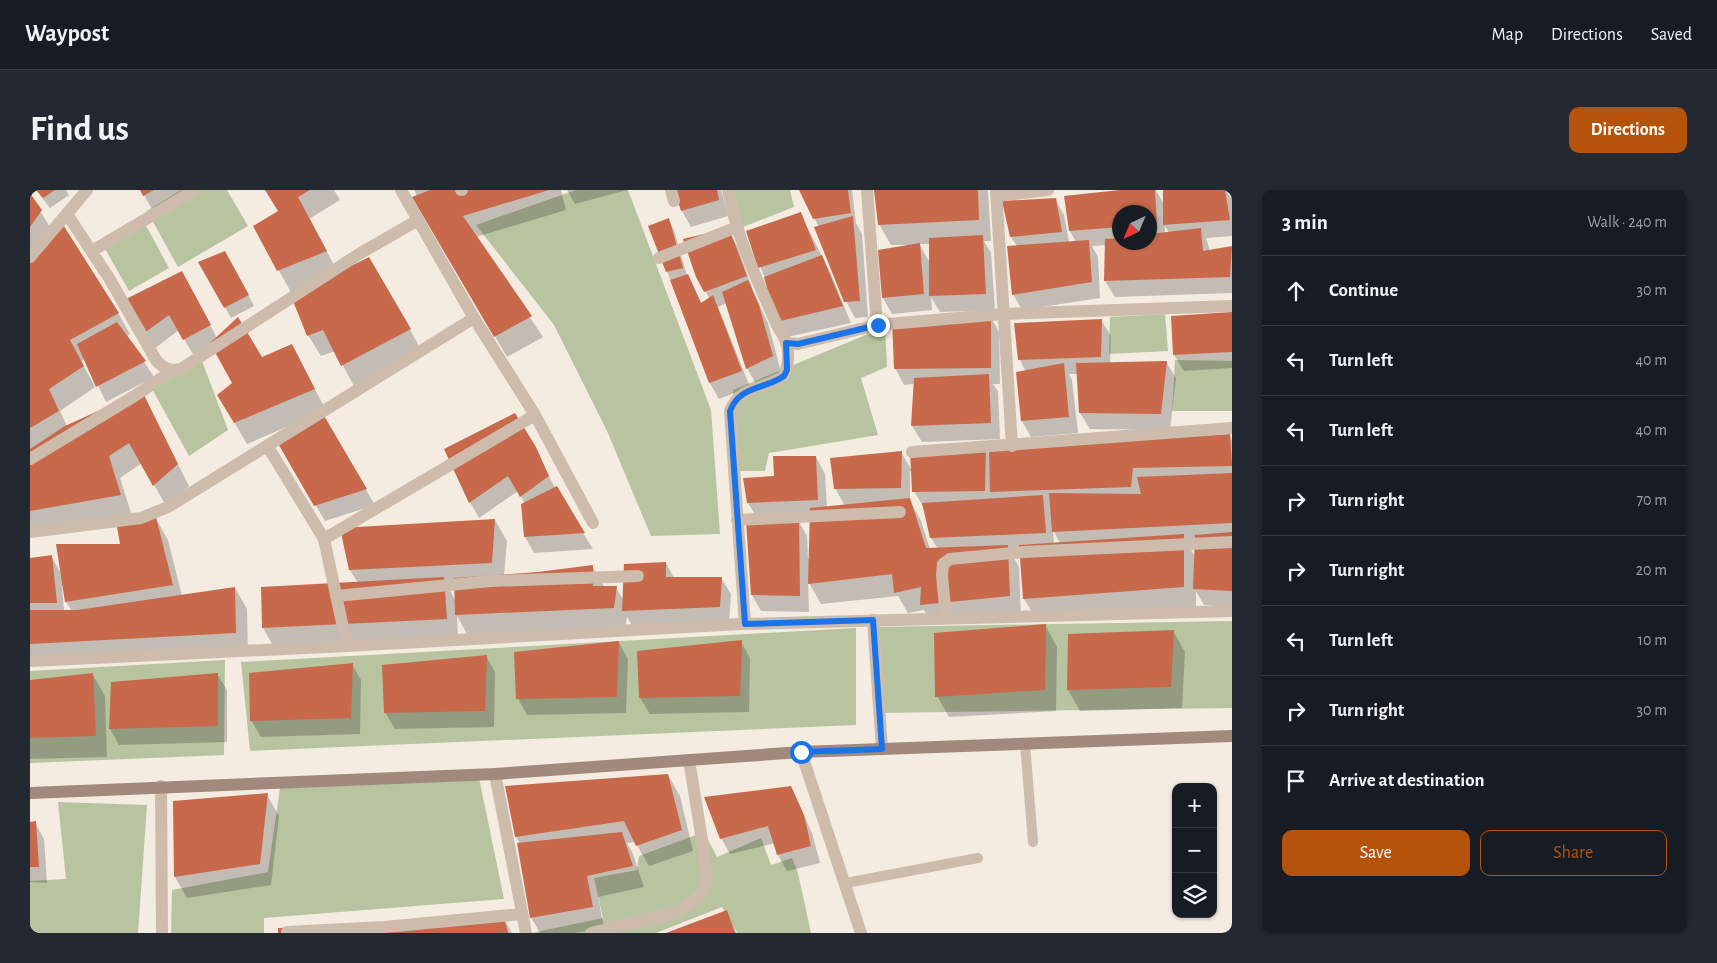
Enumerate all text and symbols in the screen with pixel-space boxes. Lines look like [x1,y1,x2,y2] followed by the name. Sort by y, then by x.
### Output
[25,22,109,46] text: Waypost
[1492,26,1523,44] text: Map
[1551,26,1623,44] text: Directions
[1651,26,1692,44] text: Saved
[1569,107,1687,153] button: Directions
[30,112,129,147] text: Find us
[1112,205,1157,250] north arrow
[1282,212,1328,233] text: 3 min
[1587,214,1667,230] text: Walk · 240 m
[1282,277,1310,305] icon: ahead
[1329,281,1398,300] text: Continue
[1637,282,1667,298] text: 30 m
[867,314,890,337] route end
[1282,347,1310,375] icon: left
[1329,351,1393,370] text: Turn left
[1635,352,1667,368] text: 40 m
[1282,417,1310,445] icon: left
[1329,421,1393,440] text: Turn left
[1635,422,1667,438] text: 40 m
[1282,487,1310,515] icon: right
[1329,491,1404,510] text: Turn right
[1636,492,1667,508] text: 70 m
[1282,557,1310,585] icon: right
[1329,561,1404,580] text: Turn right
[1636,562,1667,578] text: 20 m
[1282,627,1310,655] icon: left
[1329,631,1393,650] text: Turn left
[1638,632,1667,648] text: 10 m
[1282,697,1310,725] icon: right
[1329,701,1404,720] text: Turn right
[1637,702,1667,718] text: 30 m
[790,741,813,764] route start
[1282,767,1310,795] icon: arrive
[1329,771,1485,790] text: Arrive at destination
[1172,783,1217,918] map controls
[1172,783,1217,828] button: +
[1172,828,1217,873] button: −
[1282,830,1470,876] button: Save
[1480,830,1667,876] button: Share
[1172,873,1217,918] button: layers

